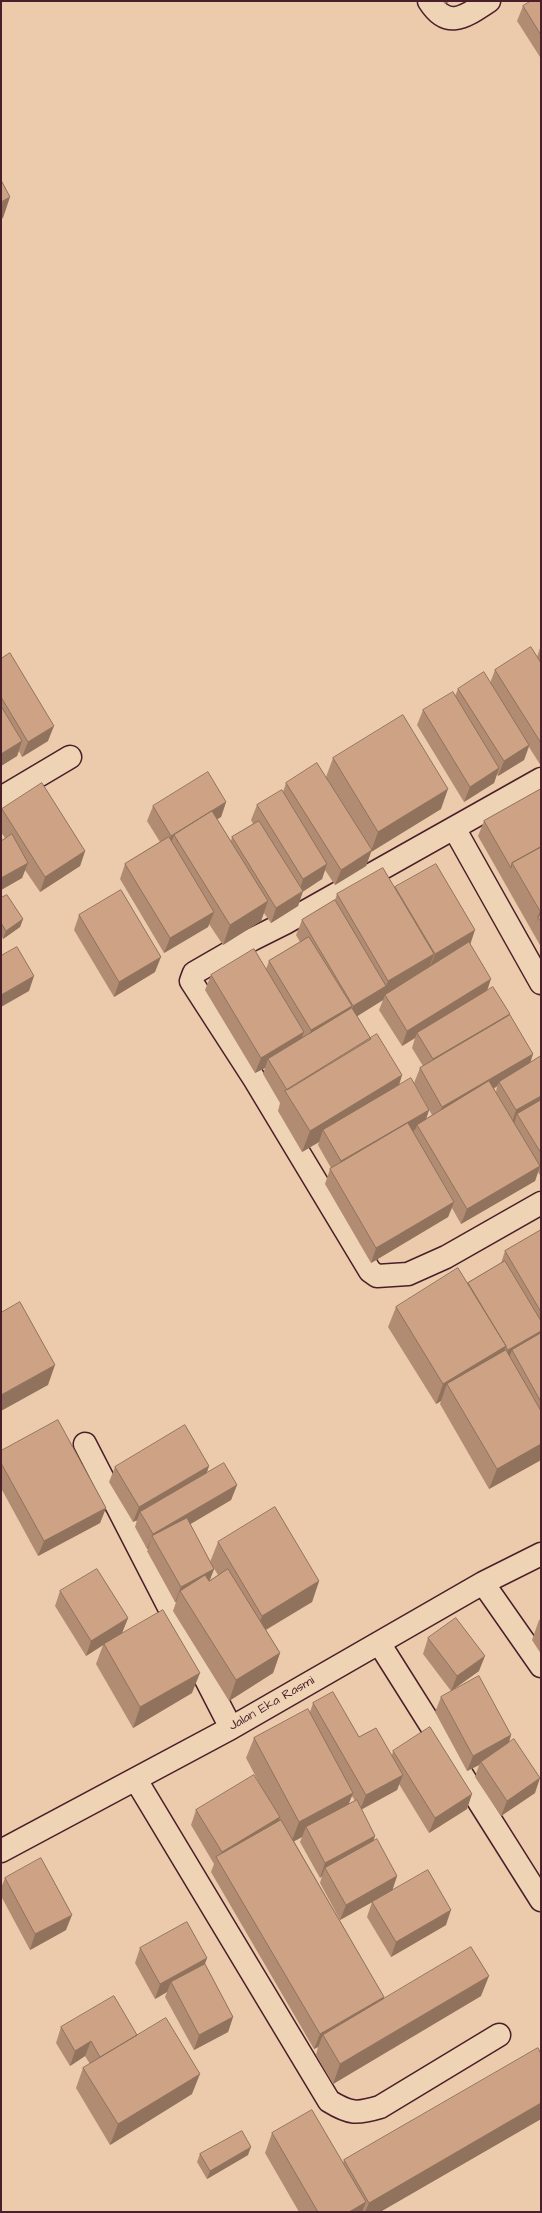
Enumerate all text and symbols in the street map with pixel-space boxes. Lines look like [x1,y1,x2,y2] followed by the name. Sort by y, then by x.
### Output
[227,1673,317,1735] street label: Jalan Eka Rasmi

